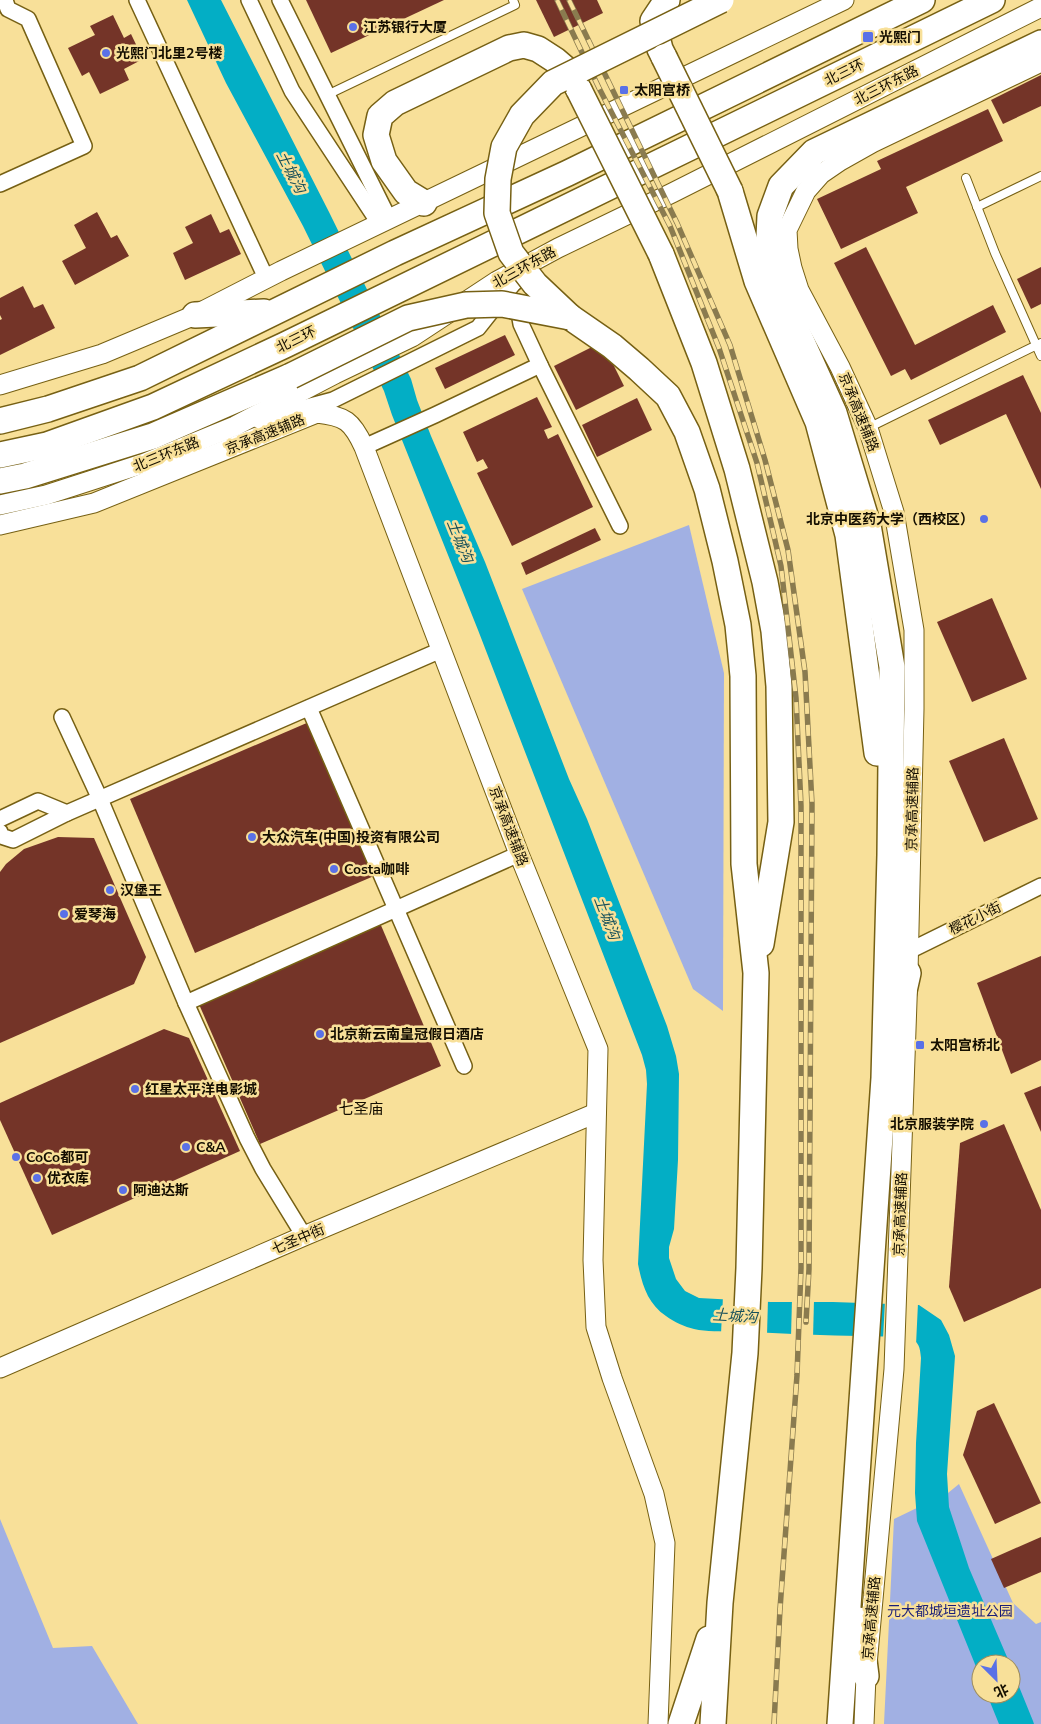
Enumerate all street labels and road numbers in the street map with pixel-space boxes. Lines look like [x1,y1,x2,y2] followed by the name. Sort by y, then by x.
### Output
[821,55,867,90] street label: 北三环
[851,61,922,110] street label: 北三环东路
[489,242,559,293] street label: 北三环东路
[273,322,319,357] street label: 北三环
[834,370,883,455] street label: 京承高速辅路
[223,410,308,459] street label: 京承高速辅路
[130,433,202,476] street label: 北三环东路
[902,767,923,851] street label: 京承高速辅路
[485,784,532,869] street label: 京承高速辅路
[946,898,1005,939] street label: 樱花小街
[890,1172,911,1256] street label: 京承高速辅路
[269,1220,328,1259] street label: 七圣中街
[858,1575,885,1661] street label: 京承高速辅路

